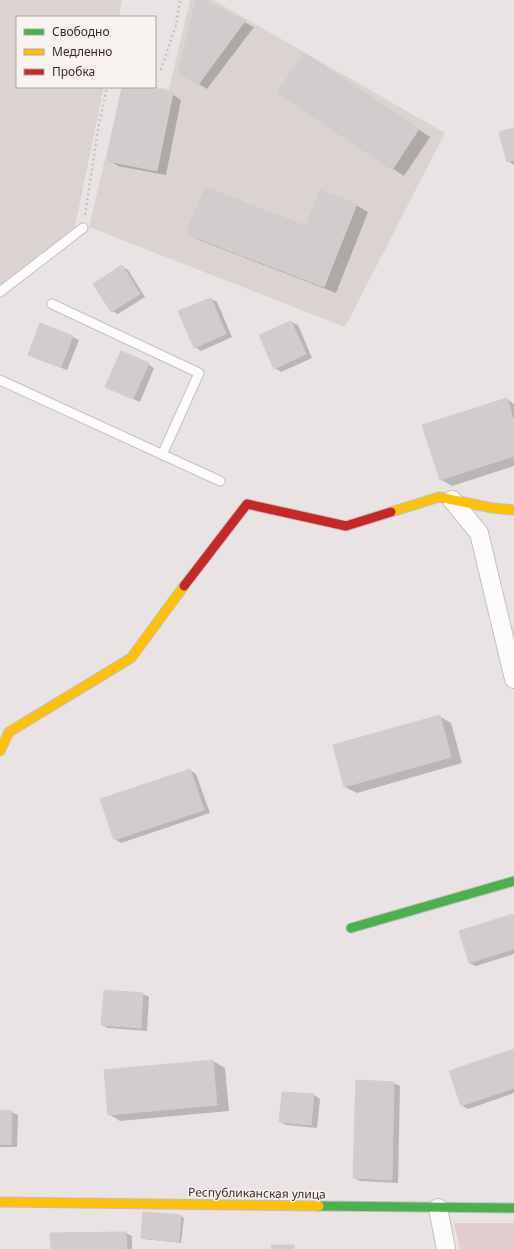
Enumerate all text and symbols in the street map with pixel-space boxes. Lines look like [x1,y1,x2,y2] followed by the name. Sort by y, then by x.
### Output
[16,16,156,88] legend
[52,23,110,40] text: Свободно
[52,43,112,60] text: Медленно
[52,63,95,80] text: Пробка
[188,1183,326,1203] street label: Республиканская улица

